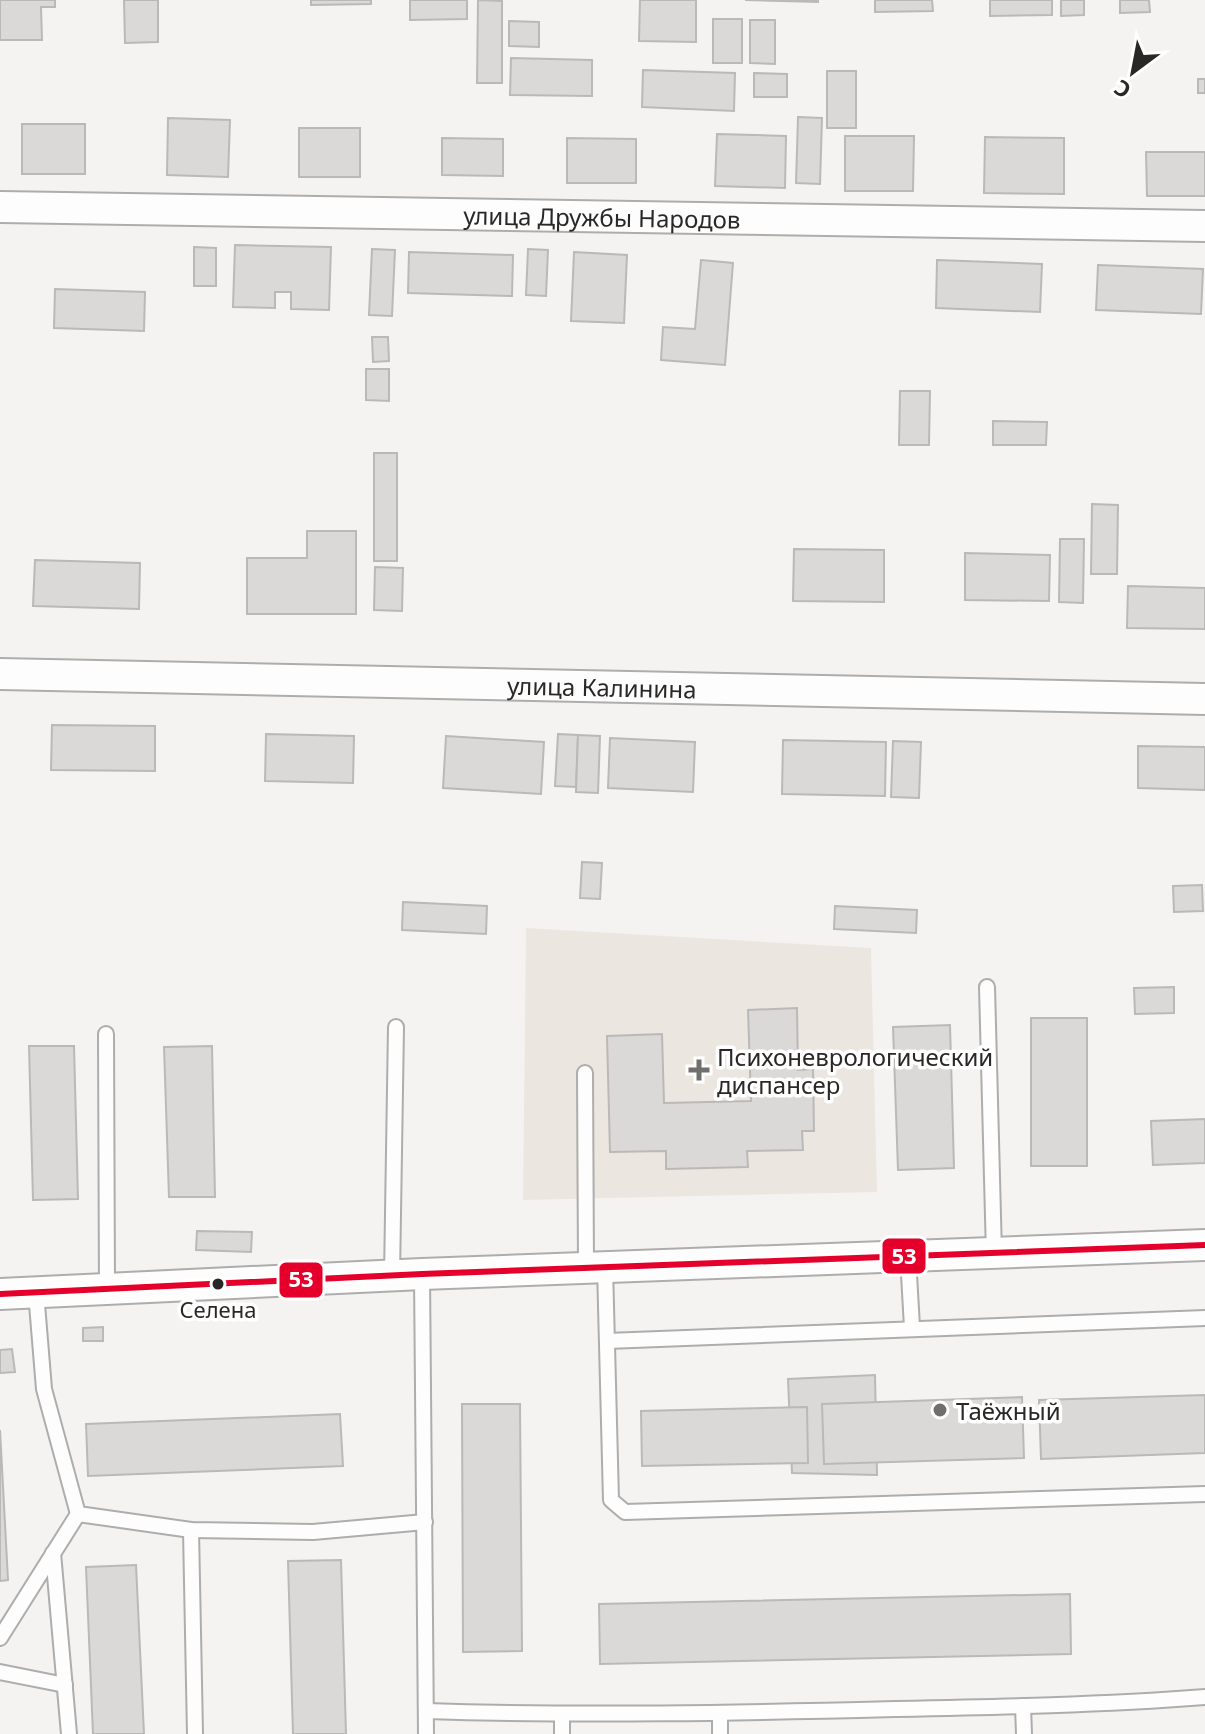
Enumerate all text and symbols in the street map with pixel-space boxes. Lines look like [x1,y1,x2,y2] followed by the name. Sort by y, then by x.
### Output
[1093,32,1173,112] north arrow
[1108,73,1136,106] text: С
[463,198,741,235] street label: улица Дружбы Народов
[507,668,697,705] street label: улица Калинина
[717,1040,993,1101] place label: Психоневрологический диспансер
[688,1059,710,1081] marker: Психоневрологический диспансер
[881,1237,927,1275] line badge: 53
[891,1240,917,1270] text: 53
[278,1261,324,1299] line badge: 53
[288,1263,314,1293] text: 53
[210,1276,226,1292] marker: Селена
[180,1294,256,1324] place label: Селена
[956,1394,1061,1427] place label: Таёжный
[931,1401,949,1419] marker: Таёжный

